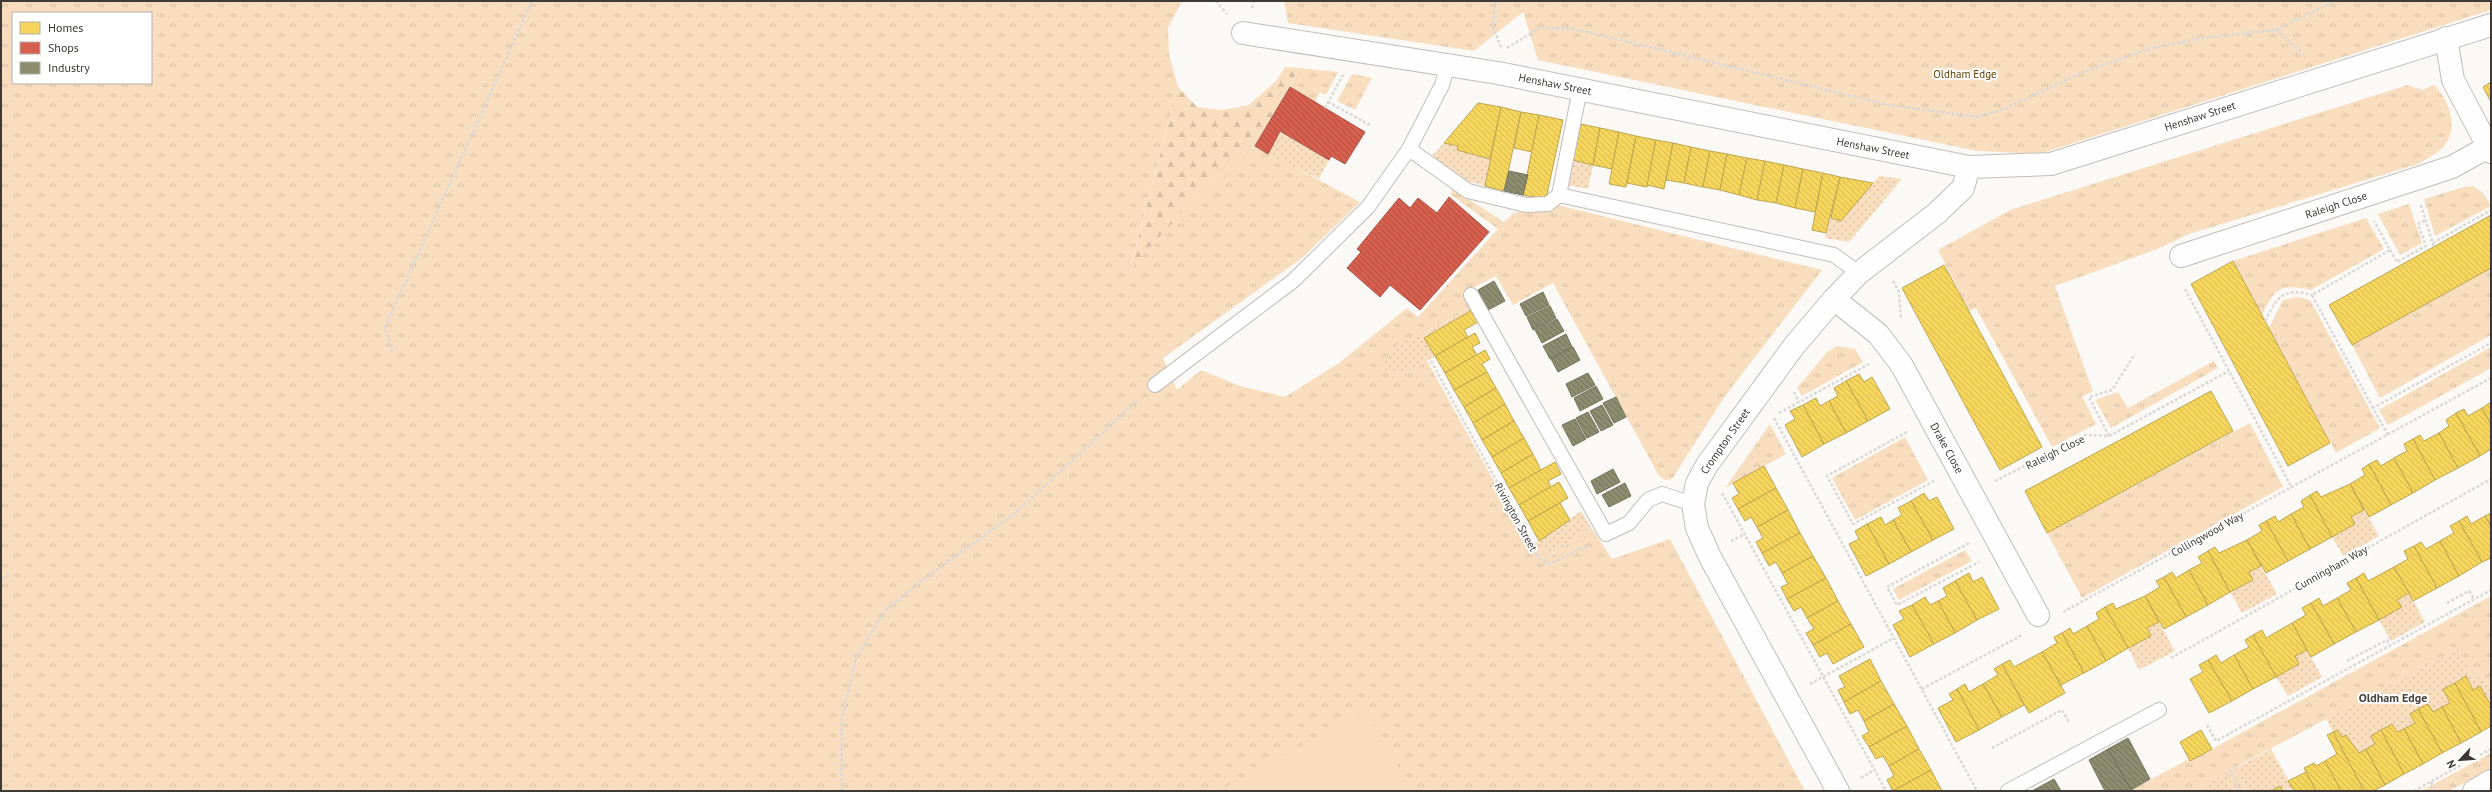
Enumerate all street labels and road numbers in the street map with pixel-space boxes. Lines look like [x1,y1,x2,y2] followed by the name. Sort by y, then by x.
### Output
[1517,70,1593,98] street label: Henshaw Street
[2163,98,2238,134] street label: Henshaw Street
[1835,134,1911,162] street label: Henshaw Street
[2303,188,2369,222] street label: Raleigh Close
[1697,405,1753,477] street label: Crompton Street
[1927,420,1967,476] street label: Drake Close
[2023,431,2087,472] street label: Raleigh Close
[1491,480,1541,554] street label: Rivington Street
[2168,508,2246,560] street label: Collingwood Way
[2292,542,2371,594] street label: Cunningham Way

